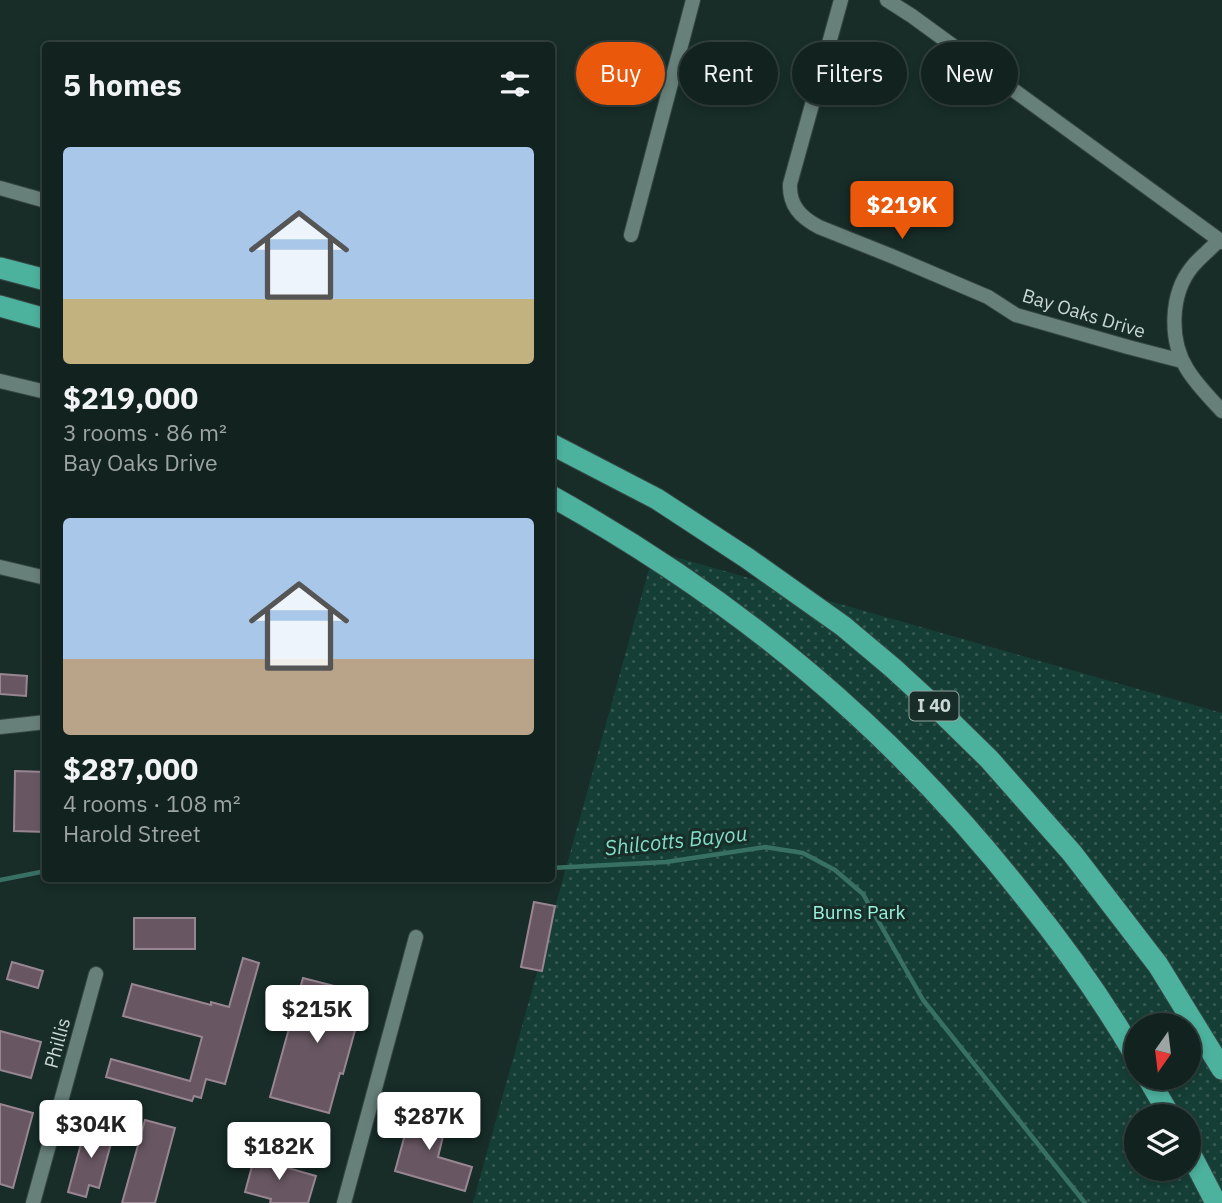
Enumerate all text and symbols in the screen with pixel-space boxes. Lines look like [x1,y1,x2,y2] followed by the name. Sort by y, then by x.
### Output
[576,42,665,105] chip: Buy
[679,42,778,105] chip: Rent
[792,42,907,105] chip: Filters
[921,42,1018,105] chip: New
[63,65,182,104] text: 5 homes
[496,65,534,103] icon: filters
[853,182,951,241] pin: $219K
[866,189,938,219] text: $219K
[236,192,362,318] icon: home
[1019,283,1149,343] street label: Bay Oaks Drive
[63,378,198,417] text: $219,000
[63,417,227,447] text: 3 rooms · 86 m²
[63,447,218,477] text: Bay Oaks Drive
[236,563,362,689] icon: home
[909,692,958,720] road number: I 40
[63,749,198,788] text: $287,000
[63,788,241,818] text: 4 rooms · 108 m²
[63,818,201,848] text: Harold Street
[603,819,749,861] water label: Shilcotts Bayou
[812,900,906,924] park label: Burns Park
[268,986,366,1045] pin: $215K
[281,993,353,1023] text: $215K
[1124,1013,1200,1090] north arrow
[1124,1013,1201,1181] map controls
[39,1015,75,1071] street label: Phillis
[380,1092,478,1152] pin: $287K
[42,1100,140,1160] pin: $304K
[393,1100,465,1130] text: $287K
[1124,1104,1201,1181] button: layers
[55,1108,127,1138] text: $304K
[230,1122,328,1182] pin: $182K
[243,1130,315,1160] text: $182K

